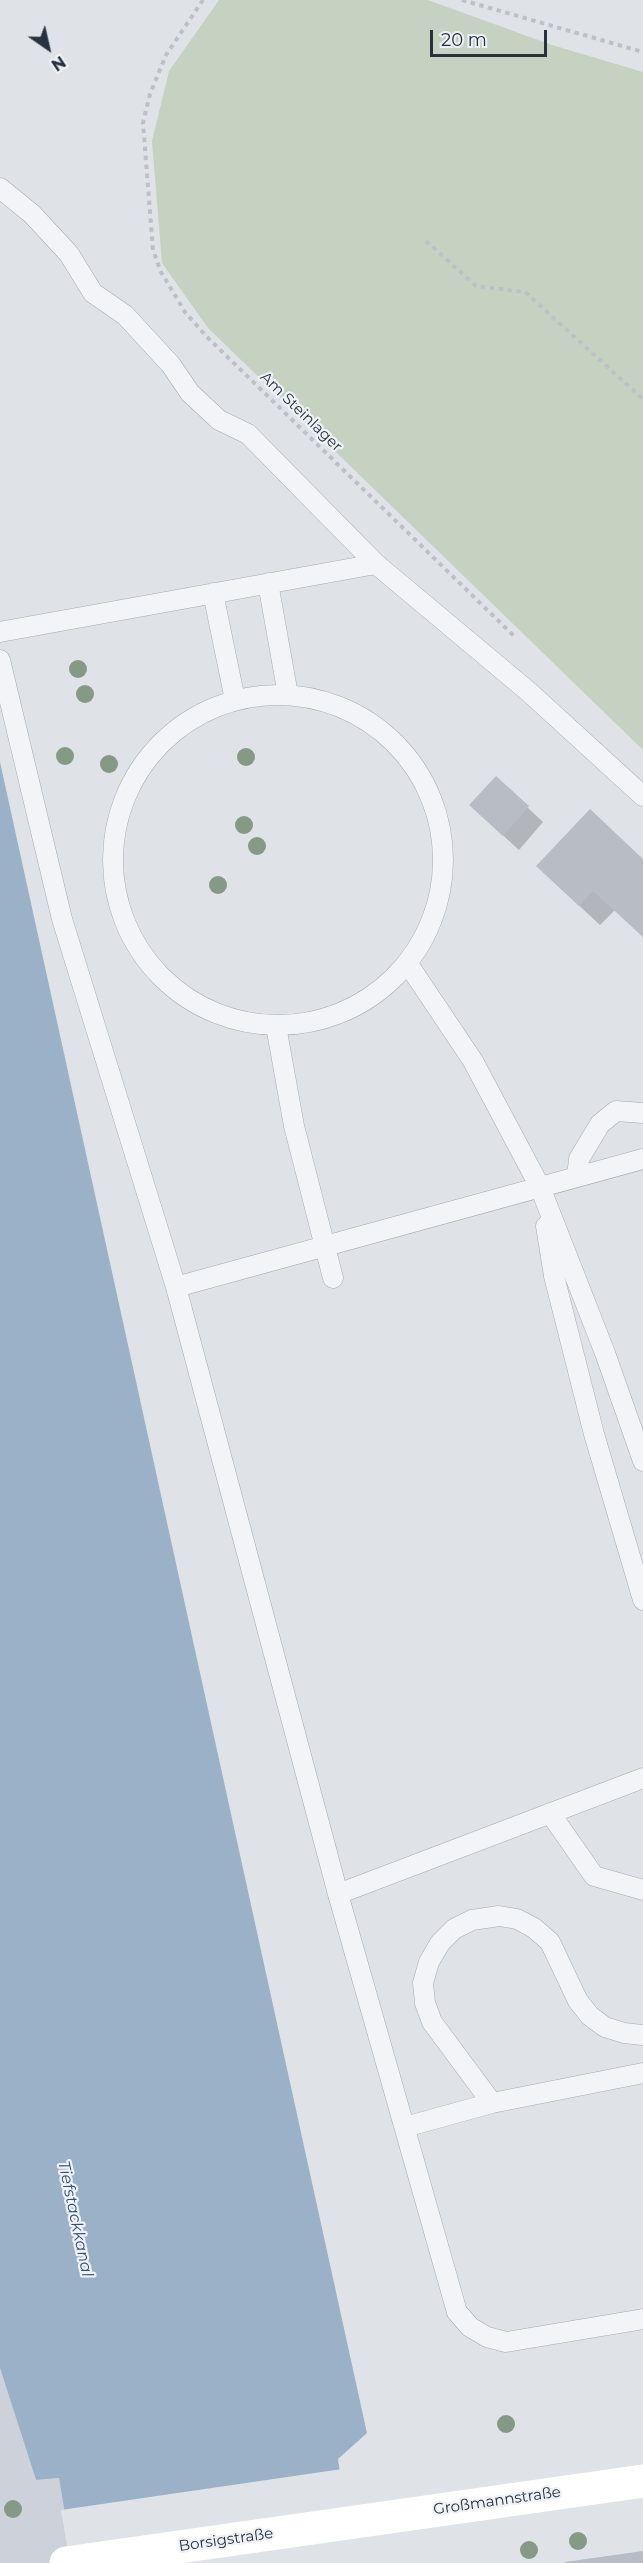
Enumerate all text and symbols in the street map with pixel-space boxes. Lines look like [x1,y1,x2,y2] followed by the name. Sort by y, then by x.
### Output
[18,18,78,78] north arrow
[433,18,550,56] scale bar
[441,29,487,51] text: 20 m
[48,52,69,75] text: N
[256,368,346,456] street label: Am Steinlager
[53,2159,97,2279] water label: Tiefstackkanal
[432,2483,562,2519] street label: Großmannstraße
[178,2524,274,2556] street label: Borsigstraße

